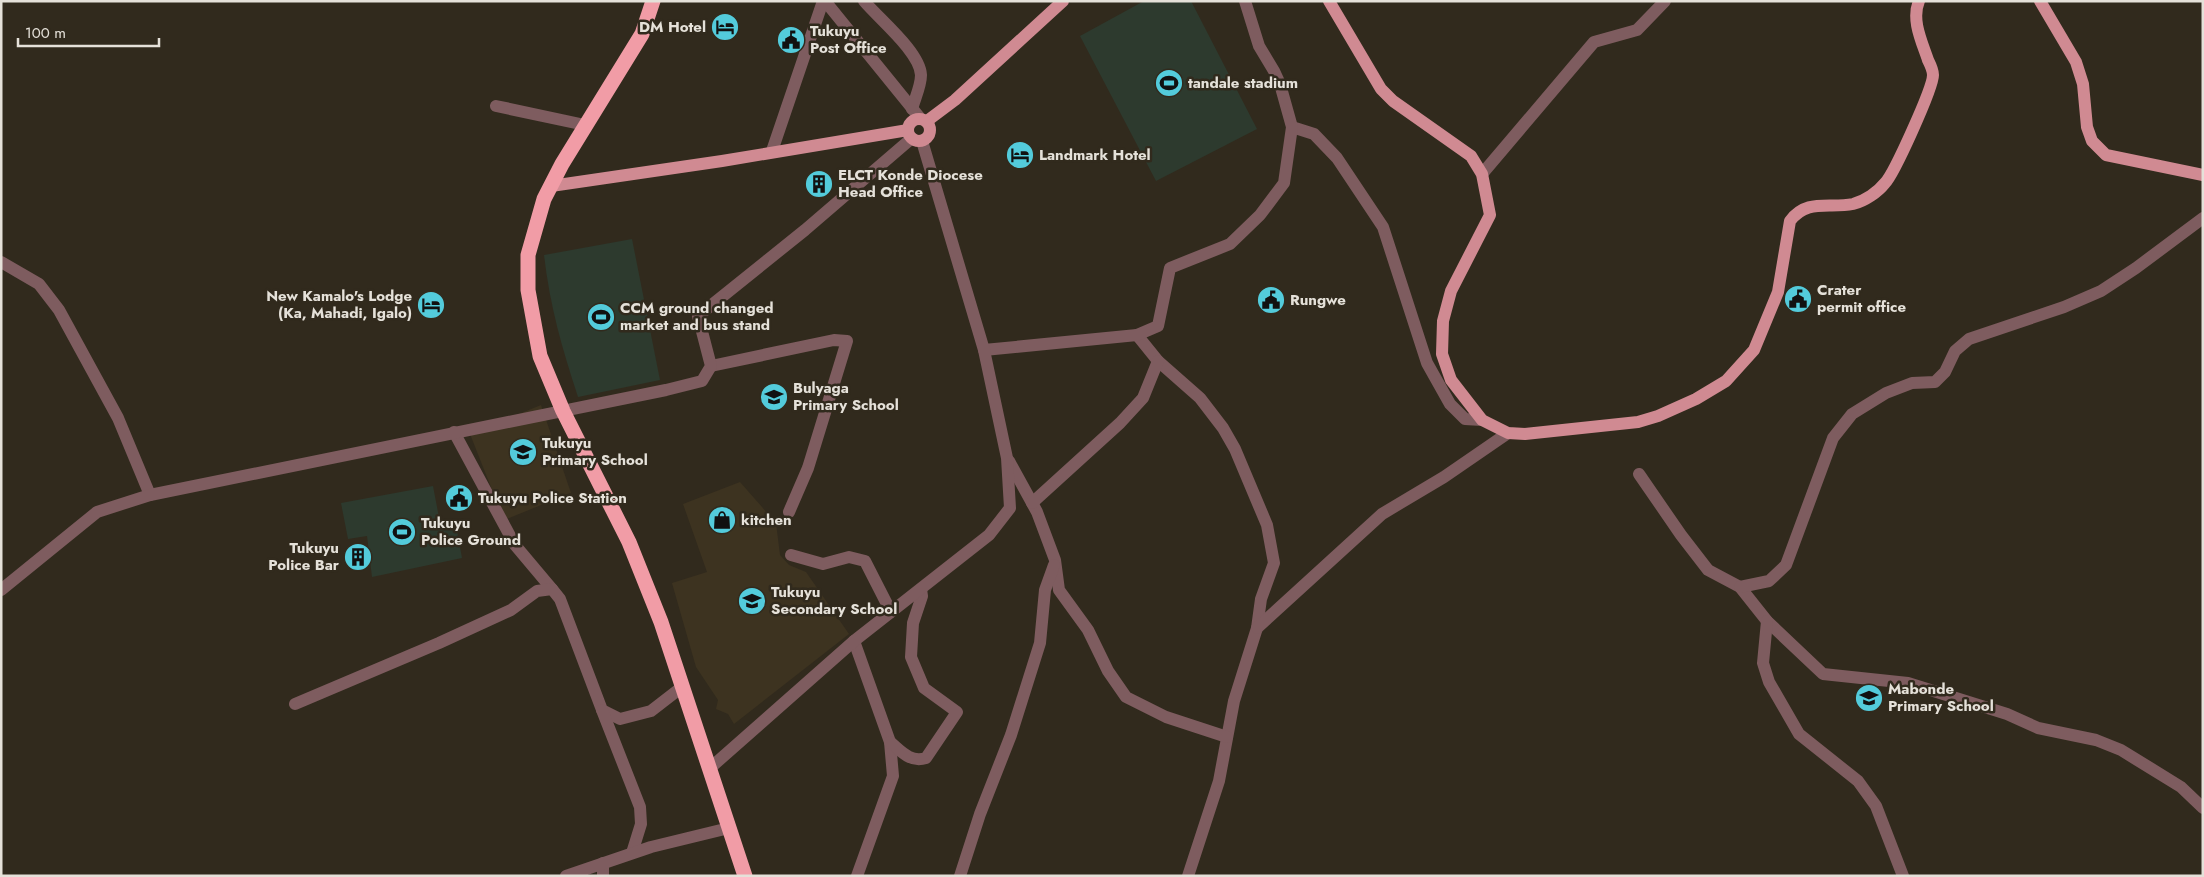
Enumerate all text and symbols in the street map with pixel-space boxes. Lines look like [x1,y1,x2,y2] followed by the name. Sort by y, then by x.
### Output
[710,12,740,42] hotel icon: DM Hotel
[18,15,159,47] scale bar
[639,16,706,38] place label: DM Hotel
[810,20,887,59] place label: Tukuyu Post Office
[25,22,66,44] text: 100 m
[776,25,806,55] public building icon: Tukuyu Post Office
[1154,68,1184,98] sports icon: tandale stadium
[1188,72,1298,94] place label: tandale stadium
[1005,140,1035,170] hotel icon: Landmark Hotel
[1039,144,1151,166] place label: Landmark Hotel
[838,164,983,203] place label: ELCT Konde Diocese Head Office
[804,169,834,199] building icon: ELCT Konde Diocese Head Office
[1817,279,1906,318] place label: Crater permit office
[1783,284,1813,314] public building icon: Crater permit office
[266,285,412,324] place label: New Kamalo's Lodge (Ka, Mahadi, Igalo)
[1256,285,1286,315] public building icon: Rungwe
[1290,289,1346,311] place label: Rungwe
[416,290,446,320] hotel icon: New Kamalo's Lodge (Ka, Mahadi, Igalo)
[620,297,774,336] place label: CCM ground changed market and bus stand
[586,302,616,332] sports icon: CCM ground changed market and bus stand
[793,377,899,416] place label: Bulyaga Primary School
[759,382,789,412] school or university icon: Bulyaga Primary School
[542,432,648,471] place label: Tukuyu Primary School
[508,437,538,467] school or university icon: Tukuyu Primary School
[444,483,474,513] public building icon: Tukuyu Police Station
[478,487,627,509] place label: Tukuyu Police Station
[707,505,737,535] shop icon: kitchen
[741,509,792,531] place label: kitchen
[421,512,521,551] place label: Tukuyu Police Ground
[387,517,417,547] sports icon: Tukuyu Police Ground
[268,537,340,576] place label: Tukuyu Police Bar
[343,542,373,572] building icon: Tukuyu Police Bar
[771,581,897,620] place label: Tukuyu Secondary School
[737,586,767,616] school or university icon: Tukuyu Secondary School
[1888,678,1994,717] place label: Mabonde Primary School
[1854,683,1884,713] school or university icon: Mabonde Primary School

